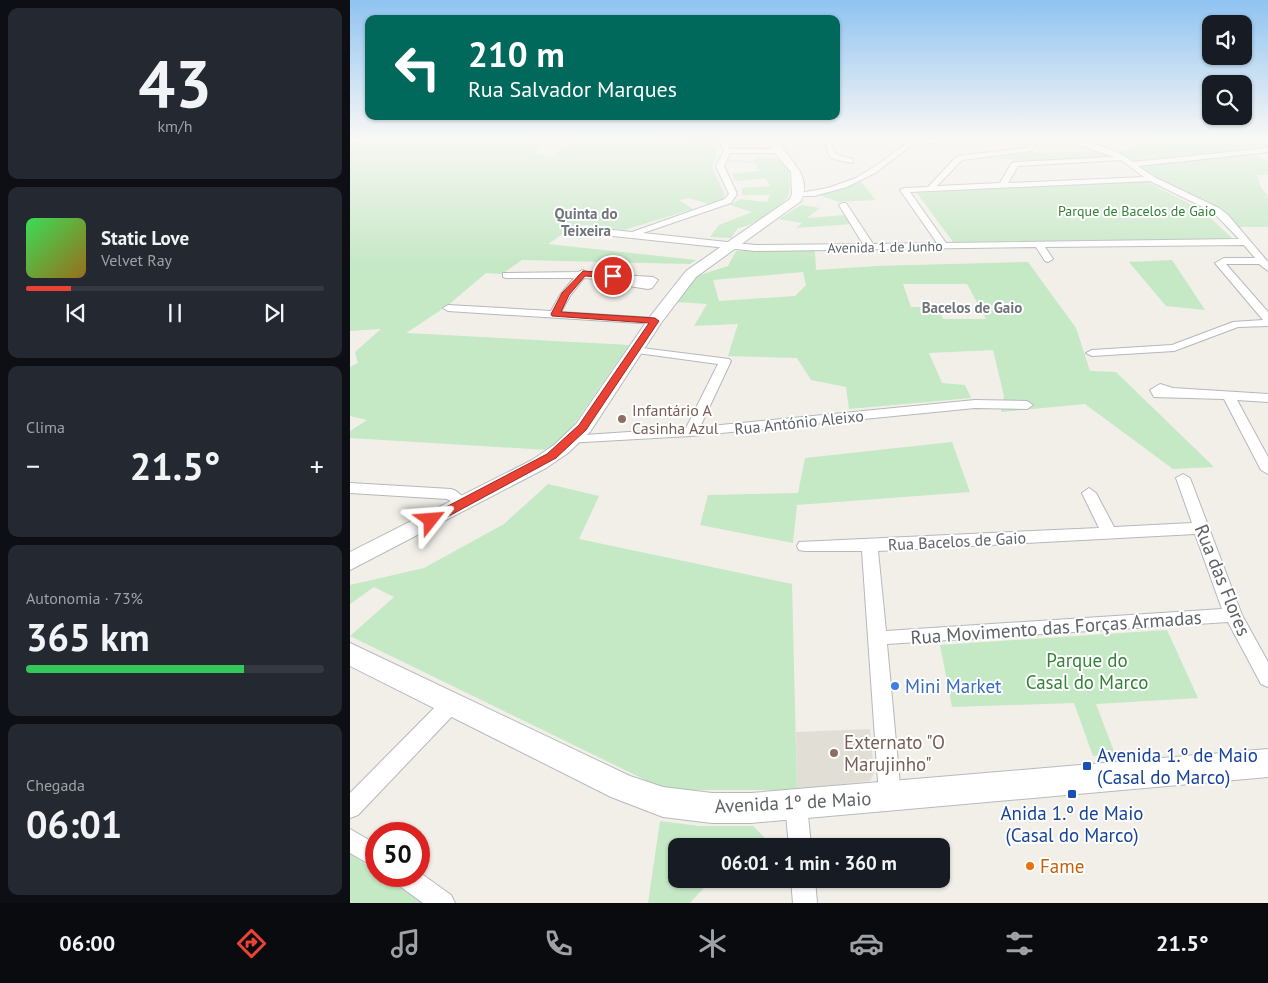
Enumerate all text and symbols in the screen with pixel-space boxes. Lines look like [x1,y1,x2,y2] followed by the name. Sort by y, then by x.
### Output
[1202,15,1252,125] map controls
[1202,15,1252,65] button: sound
[468,31,565,77] text: 210 m
[385,35,450,100] icon: left
[138,41,212,125] text: 43
[468,75,677,103] text: Rua Salvador Marques
[1202,75,1252,125] button: search
[157,116,193,136] text: km/h
[1058,202,1216,220] park label: Parque de Bacelos de Gaio
[555,204,617,240] district label: Quinta do Teixeira
[101,226,189,250] text: Static Love
[827,237,943,257] street label: Avenida 1 de Junho
[101,250,172,270] text: Velvet Ray
[592,255,634,297] pin
[599,262,627,290] icon: arrive
[922,298,1022,317] district label: Bacelos de Gaio
[62,299,90,327] icon: previous
[161,299,189,327] icon: pause
[260,299,288,327] icon: next
[632,400,719,438] place label: Infantário A Casinha Azul
[733,405,865,439] street label: Rua António Aleixo
[616,413,628,425] marker: Infantário A Casinha Azul
[26,417,65,437] text: Clima
[130,441,220,490] text: 21.5°
[26,447,40,484] text: −
[310,447,324,484] text: +
[404,493,456,545] position arrow
[1190,521,1256,639] street label: Rua das Flores
[887,527,1027,555] street label: Rua Bacelos de Gaio
[26,588,143,608] text: Autonomia · 73%
[910,605,1202,649] street label: Rua Movimento das Forças Armadas
[26,612,150,661] text: 365 km
[1026,648,1148,694] park label: Parque do Casal do Marco
[905,674,1002,698] place label: Mini Market
[889,680,901,692] marker: Mini Market
[844,730,945,776] place label: Externato "O Marujinho"
[1097,743,1258,789] place label: Avenida 1.º de Maio (Casal do Marco)
[828,747,840,759] marker: Externato "O Marujinho"
[1081,760,1093,772] marker: Avenida 1.º de Maio (Casal do Marco)
[26,775,85,795] text: Chegada
[714,786,872,818] street label: Avenida 1º de Maio
[1066,788,1078,800] marker: Anida 1.º de Maio (Casal do Marco)
[26,799,122,848] text: 06:01
[1000,801,1144,847] place label: Anida 1.º de Maio (Casal do Marco)
[365,822,430,887] speed limit sign: 50
[721,851,897,875] text: 06:01 · 1 min · 360 m
[1040,854,1084,878] place label: Fame
[1024,860,1036,872] marker: Fame
[234,926,269,961] icon: directions
[388,926,423,961] icon: music
[541,926,576,961] icon: phone
[695,926,730,961] icon: climate
[849,926,884,961] icon: car
[1002,926,1037,961] icon: filters
[59,929,115,957] text: 06:00
[1156,929,1209,957] text: 21.5°

